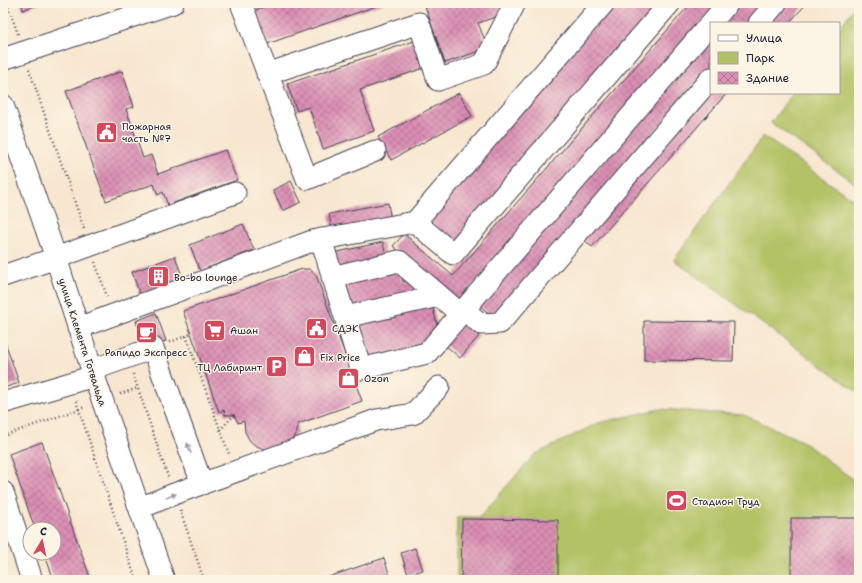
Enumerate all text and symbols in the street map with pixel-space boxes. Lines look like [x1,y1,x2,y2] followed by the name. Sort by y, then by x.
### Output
[710,22,840,94] legend
[746,30,783,46] text: Улица
[746,50,775,66] text: Парк
[746,70,790,86] text: Здание
[94,119,120,145] public building icon: Пожарная часть №7
[122,120,171,145] place label: Пожарная часть №7
[145,264,171,290] building icon: Bo-bo lounge
[174,271,238,284] place label: Bo-bo lounge
[56,276,110,409] street label: улица Клемента Готвальда
[303,315,329,341] public building icon: СДЭК
[201,317,227,343] supermarket icon: Ашан
[133,319,159,345] cafe icon: Рапидо Экспресс
[332,322,359,335] place label: СДЭК
[230,324,258,337] place label: Ашан
[292,344,318,370] shop icon: Fix Price
[105,346,187,359] place label: Рапидо Экспресс
[320,351,361,364] place label: Fix Price
[264,354,290,380] parking icon: ТЦ Лабиринт
[197,361,263,374] place label: ТЦ Лабиринт
[335,365,361,391] shop icon: Ozon
[364,372,389,385] place label: Ozon
[185,441,191,453] one-way arrow
[663,488,689,514] sports icon: Стадион Труд
[165,492,177,498] one-way arrow
[692,495,760,508] place label: Стадион Труд
[22,521,62,561] north arrow
[39,524,48,540] text: С

